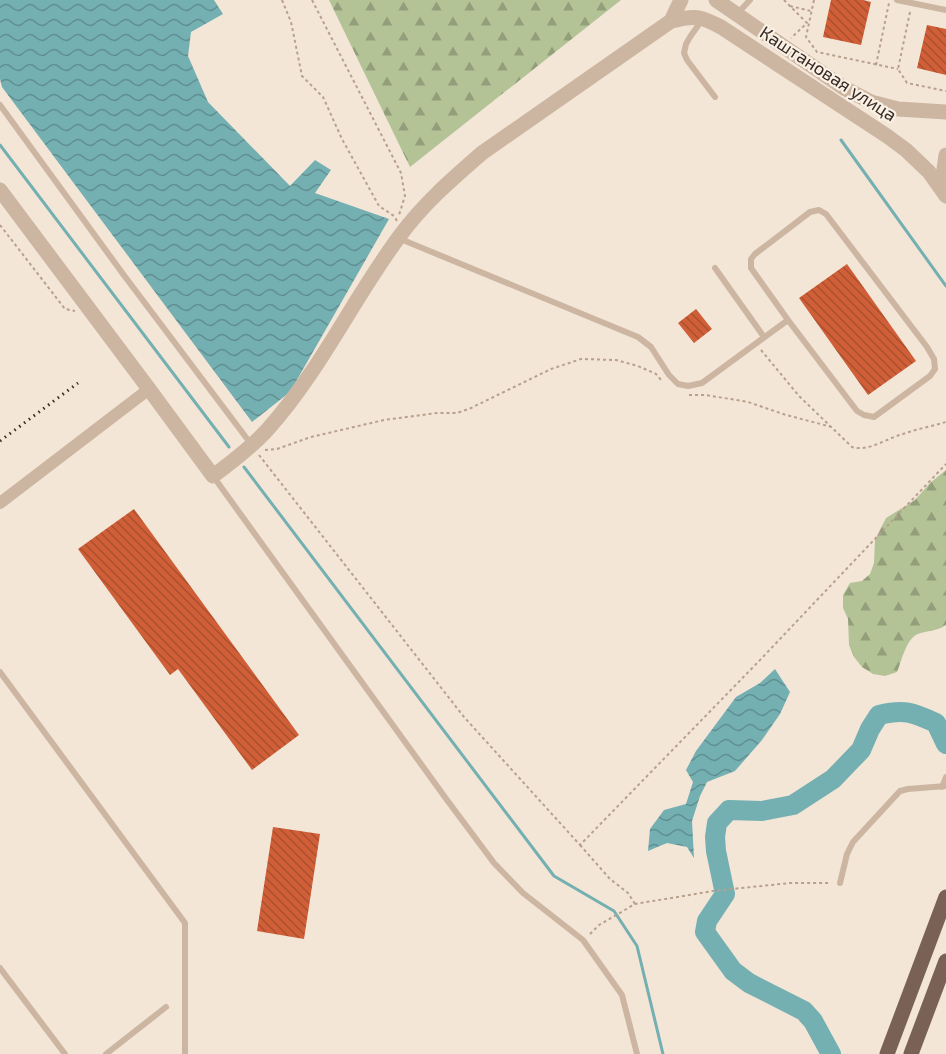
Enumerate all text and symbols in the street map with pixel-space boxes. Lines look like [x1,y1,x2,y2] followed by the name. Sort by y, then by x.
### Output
[756,21,901,126] street label: Каштановая улица

